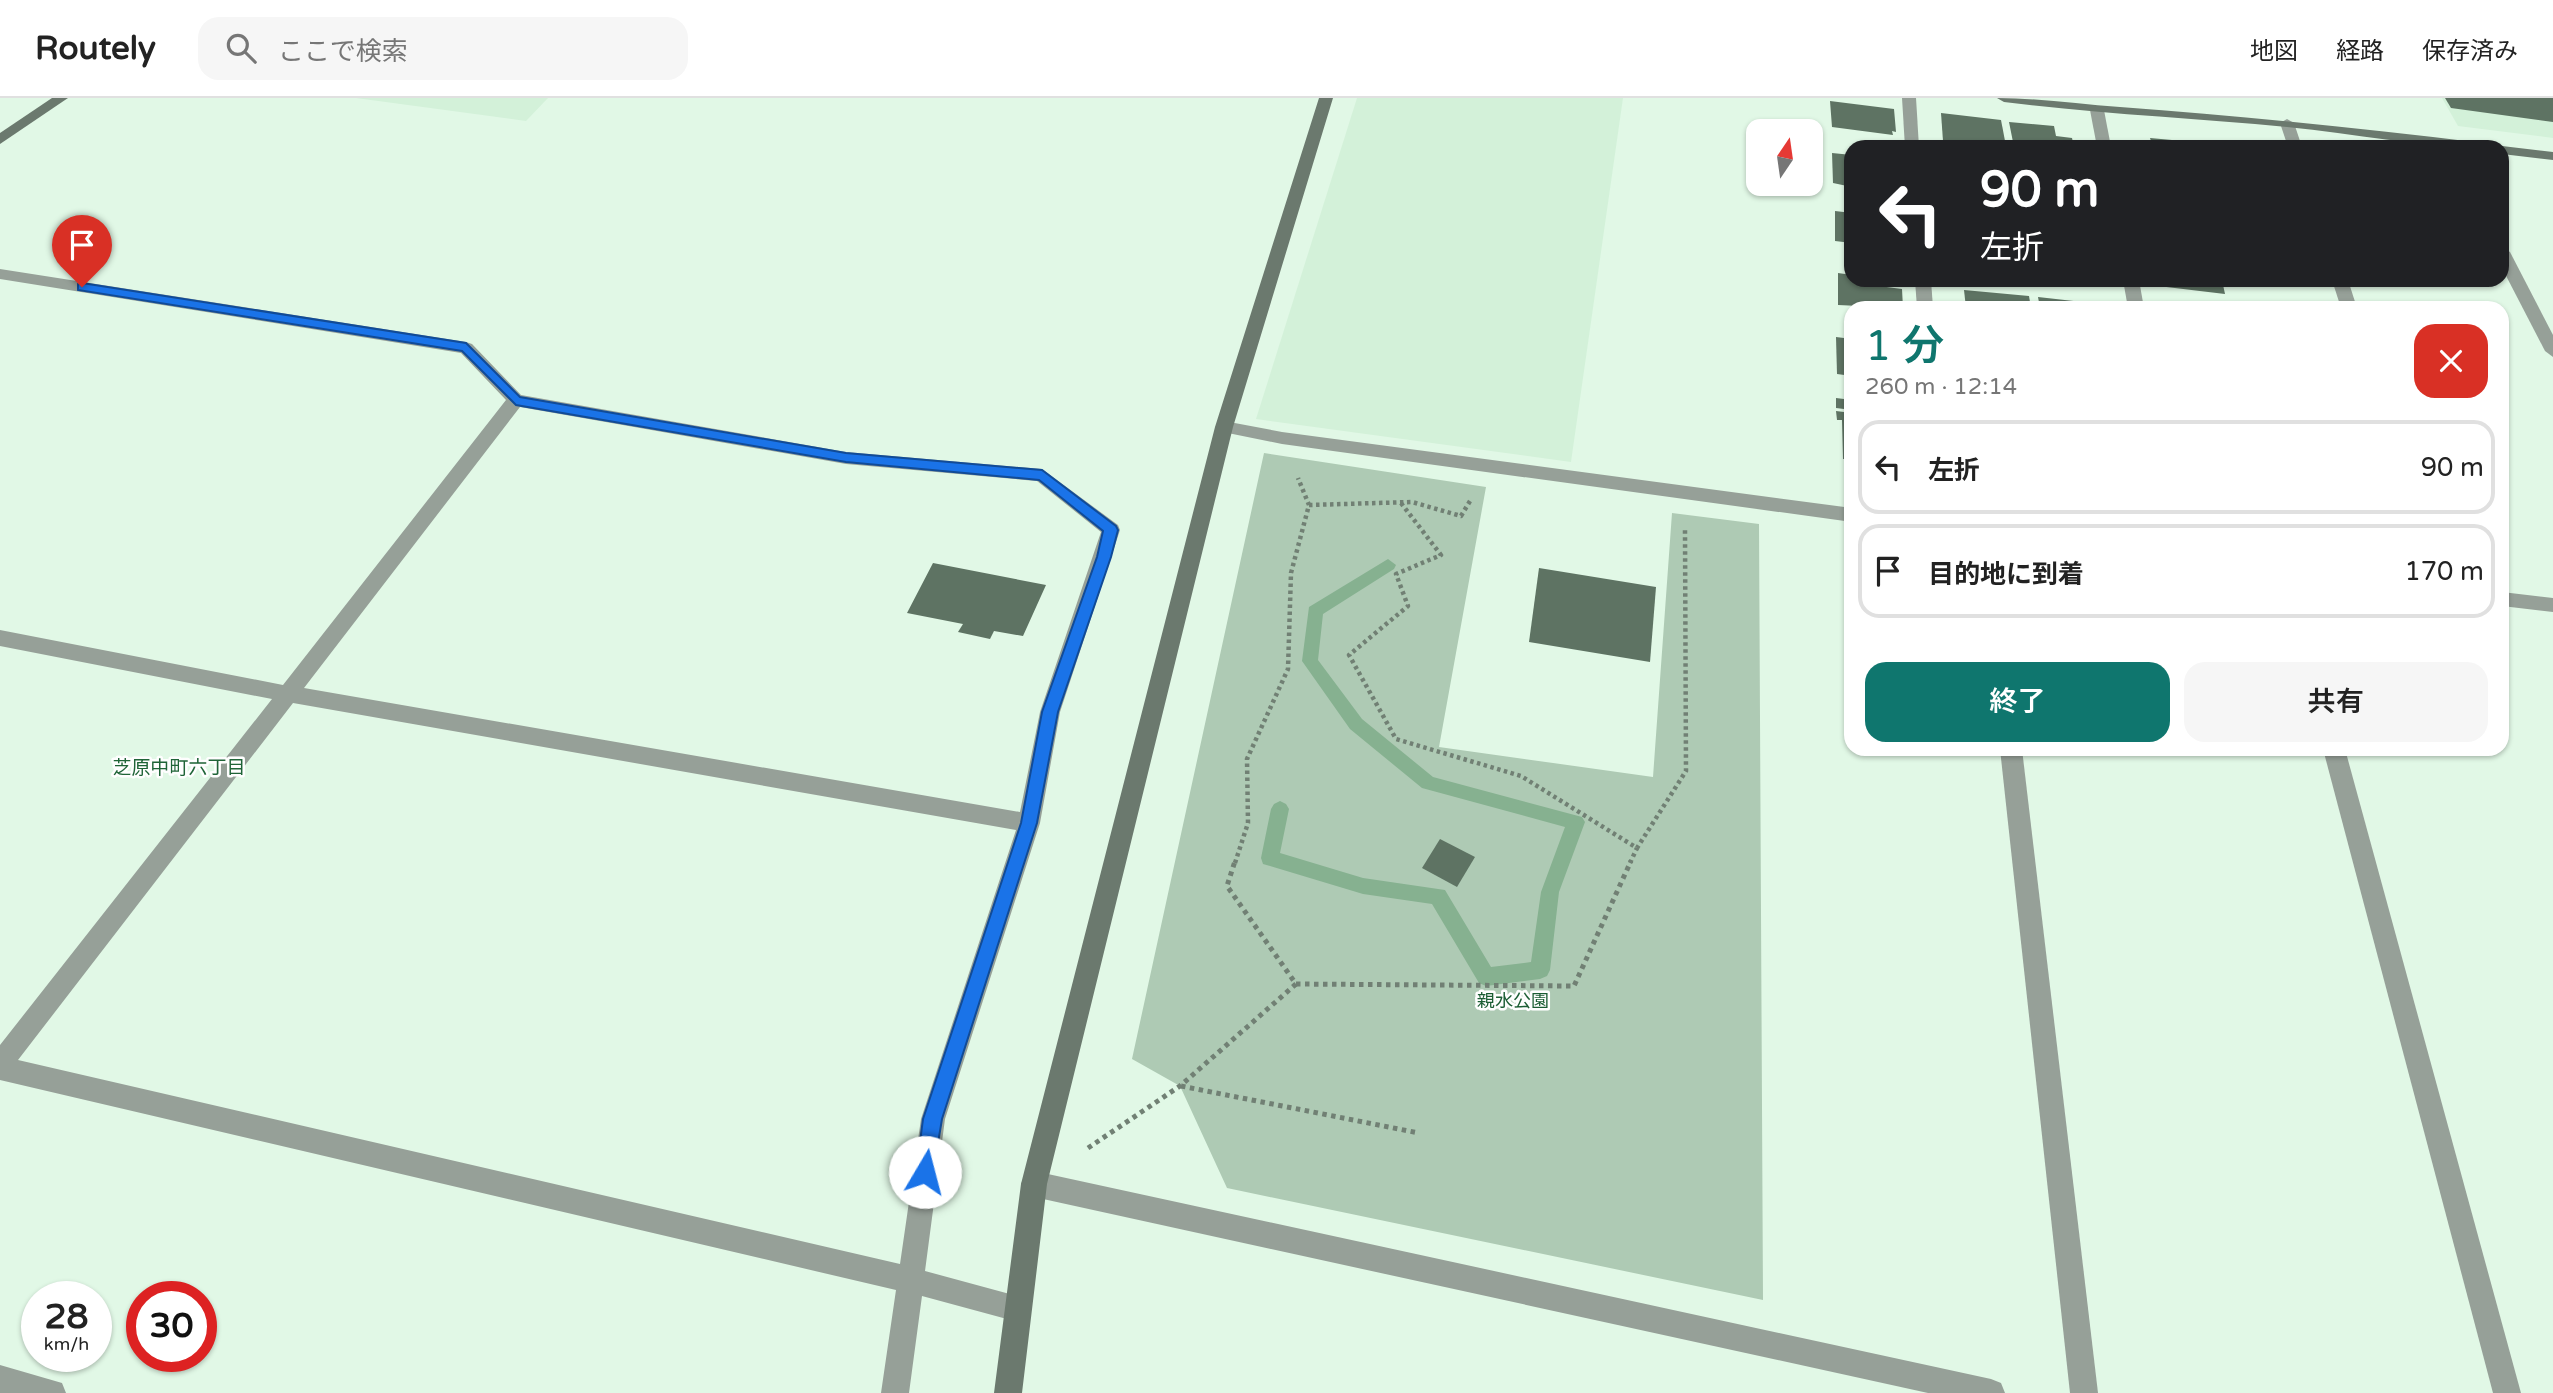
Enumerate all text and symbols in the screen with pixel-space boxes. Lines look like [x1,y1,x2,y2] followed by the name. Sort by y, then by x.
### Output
[198,17,688,80] search box
[35,29,156,68] text: Routely
[222,29,260,67] icon: search
[278,36,408,67] text: ここで検索
[2250,37,2298,66] text: 地図
[2336,37,2384,66] text: 経路
[2422,37,2518,66] text: 保存済み
[1746,119,1824,196] north arrow
[1746,119,1823,196] map controls
[1980,161,2099,220] text: 90 m
[1865,168,1956,259] icon: left
[52,215,112,287] pin
[63,226,101,264] icon: arrive
[1980,229,2044,267] text: 左折
[1865,321,1944,372] text: 1 分
[2414,324,2488,398] button: close
[1865,373,2017,401] text: 260 m · 12:14
[1869,448,1907,486] icon: left
[2421,452,2484,483] text: 90 m
[1928,455,1980,486] text: 左折
[1869,552,1907,590] icon: arrive
[2404,556,2484,587] text: 170 m
[1928,559,2084,590] text: 目的地に到着
[1865,662,2170,742] button: 終了
[2184,662,2488,742] button: 共有
[112,757,246,779] district label: 芝原中町六丁目
[1477,990,1549,1012] park label: 親水公園
[888,1135,962,1209] position arrow
[126,1281,217,1372] speed limit sign: 30
[45,1296,88,1338] text: 28
[44,1333,89,1355] text: km/h

